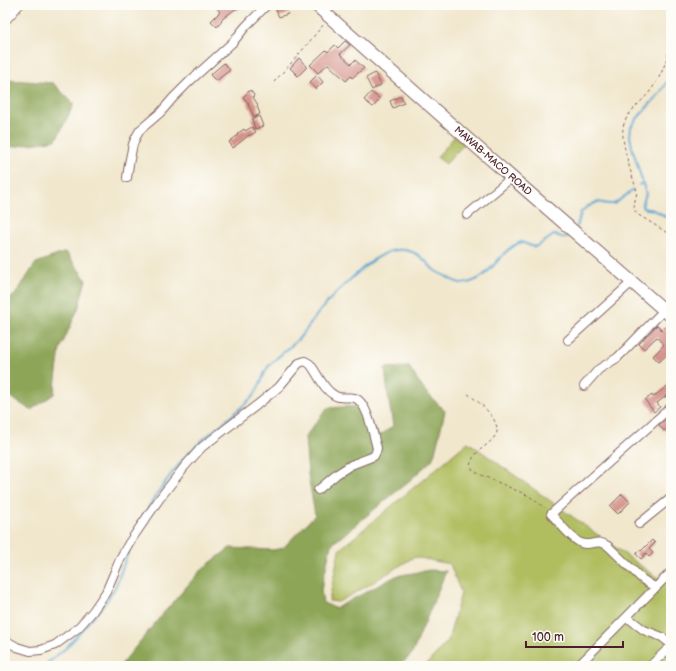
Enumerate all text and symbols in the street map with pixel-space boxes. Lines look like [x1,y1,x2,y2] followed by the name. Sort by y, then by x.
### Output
[452,124,534,198] street label: MAWAB-MACO ROAD
[526,623,623,649] scale bar
[532,630,564,645] text: 100 m

